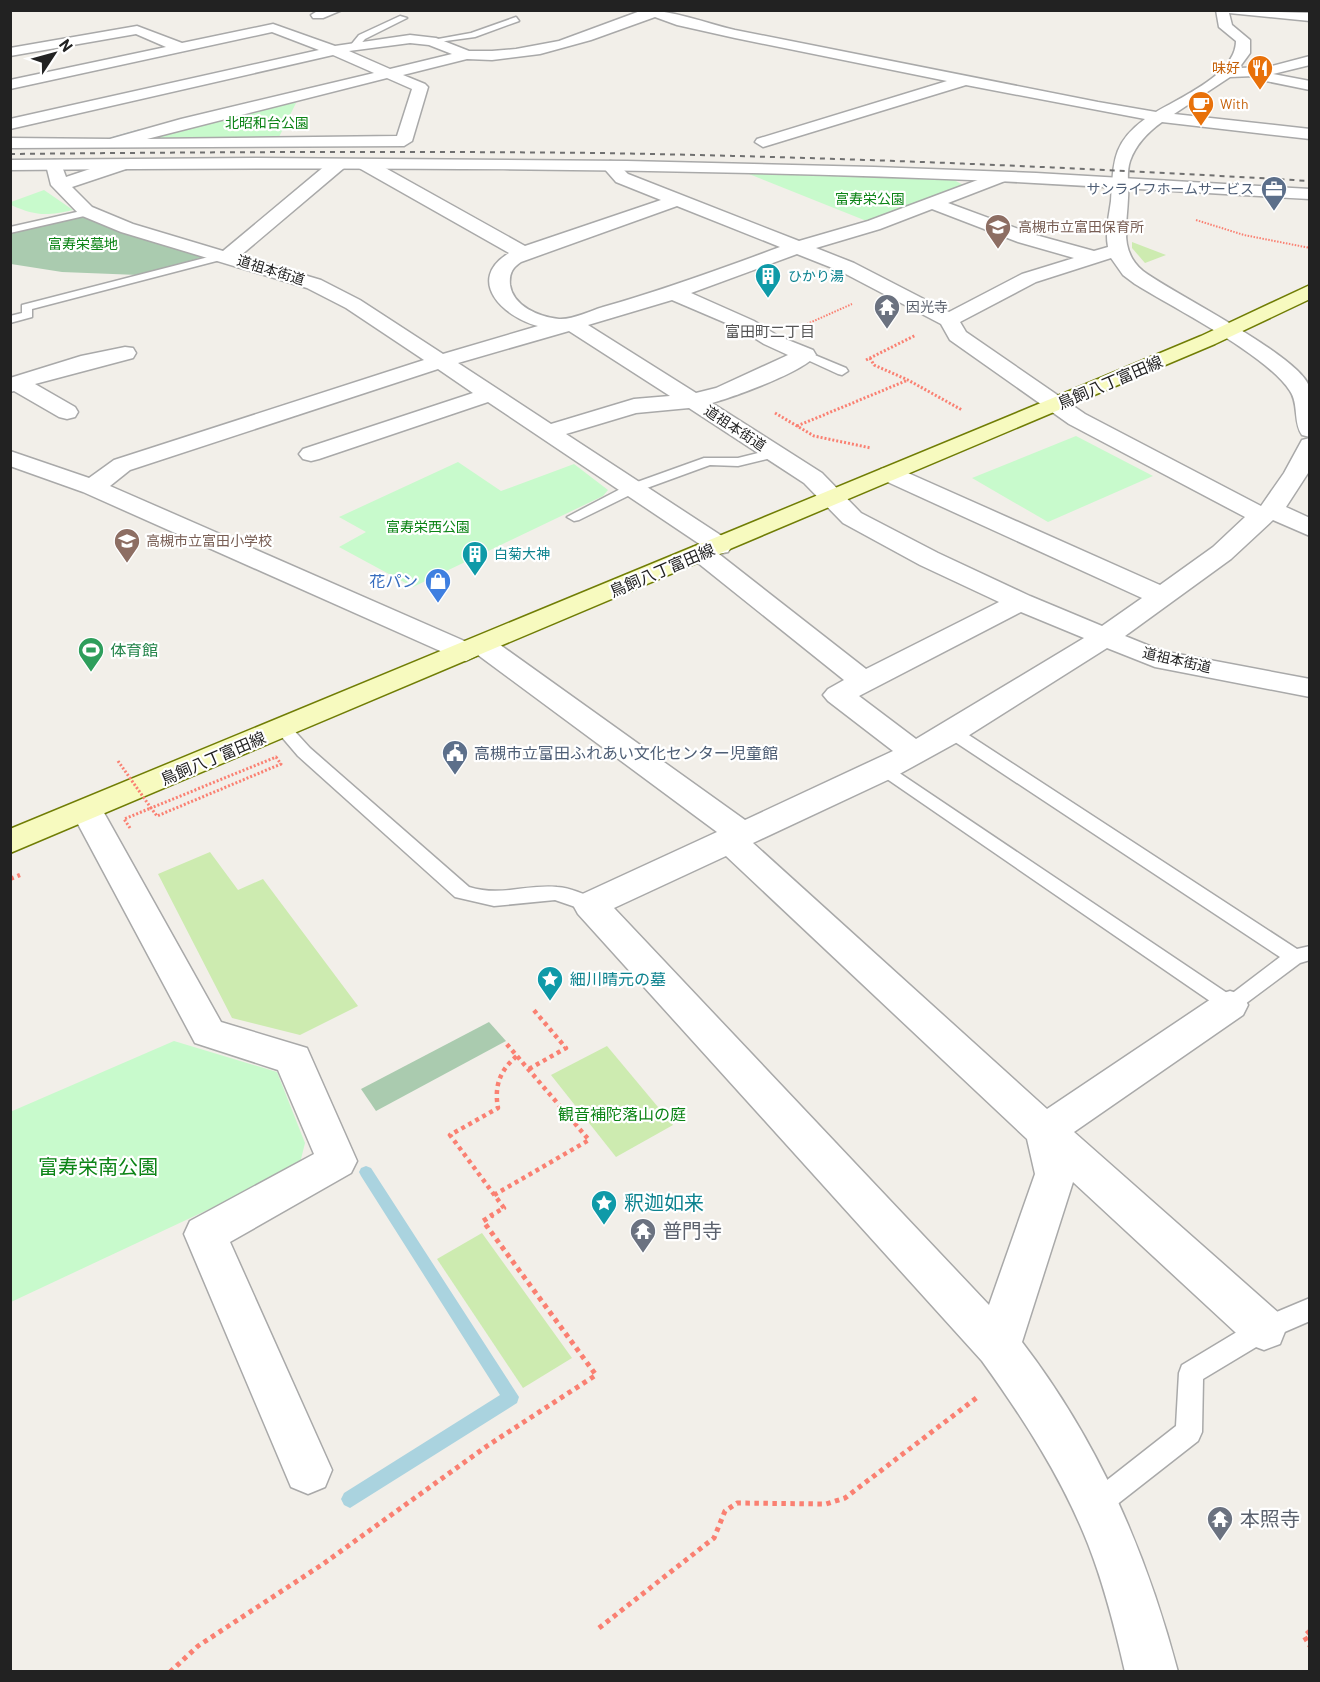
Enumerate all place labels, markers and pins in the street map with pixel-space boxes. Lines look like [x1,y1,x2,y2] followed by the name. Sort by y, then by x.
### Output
[1245,53,1275,91] restaurant icon: 味好
[1212,59,1240,76] place label: 味好
[1186,89,1216,127] cafe icon: With
[1220,95,1249,112] place label: With
[1259,174,1289,212] office icon: サンライフホームサービス
[1086,180,1254,197] place label: サンライフホームサービス
[983,212,1013,250] school or university icon: 高槻市立富田保育所
[1018,218,1144,235] place label: 高槻市立富田保育所
[753,261,783,299] building icon: ひかり湯
[788,267,844,284] place label: ひかり湯
[872,292,902,330] temple icon: 因光寺
[906,298,948,315] place label: 因光寺
[112,526,142,564] school or university icon: 高槻市立富田小学校
[146,532,272,549] place label: 高槻市立富田小学校
[460,539,490,577] building icon: 白菊大神
[494,545,550,562] place label: 白菊大神
[423,566,453,604] shop icon: 花パン
[369,571,418,590] place label: 花パン
[76,635,106,673] sports icon: 体育館
[110,640,158,659] place label: 体育館
[440,738,470,776] public building icon: 高槻市立富田ふれあい文化センター児童館
[474,743,778,762] place label: 高槻市立富田ふれあい文化センター児童館
[535,964,565,1002] place icon: 細川晴元の墓
[570,969,666,988] place label: 細川晴元の墓
[589,1188,619,1226] place icon: 釈迦如来
[624,1190,704,1214] place label: 釈迦如来
[628,1216,658,1254] temple icon: 普門寺
[662,1218,722,1242] place label: 普門寺
[1205,1504,1235,1542] temple icon: 本照寺
[1240,1506,1300,1530] place label: 本照寺

